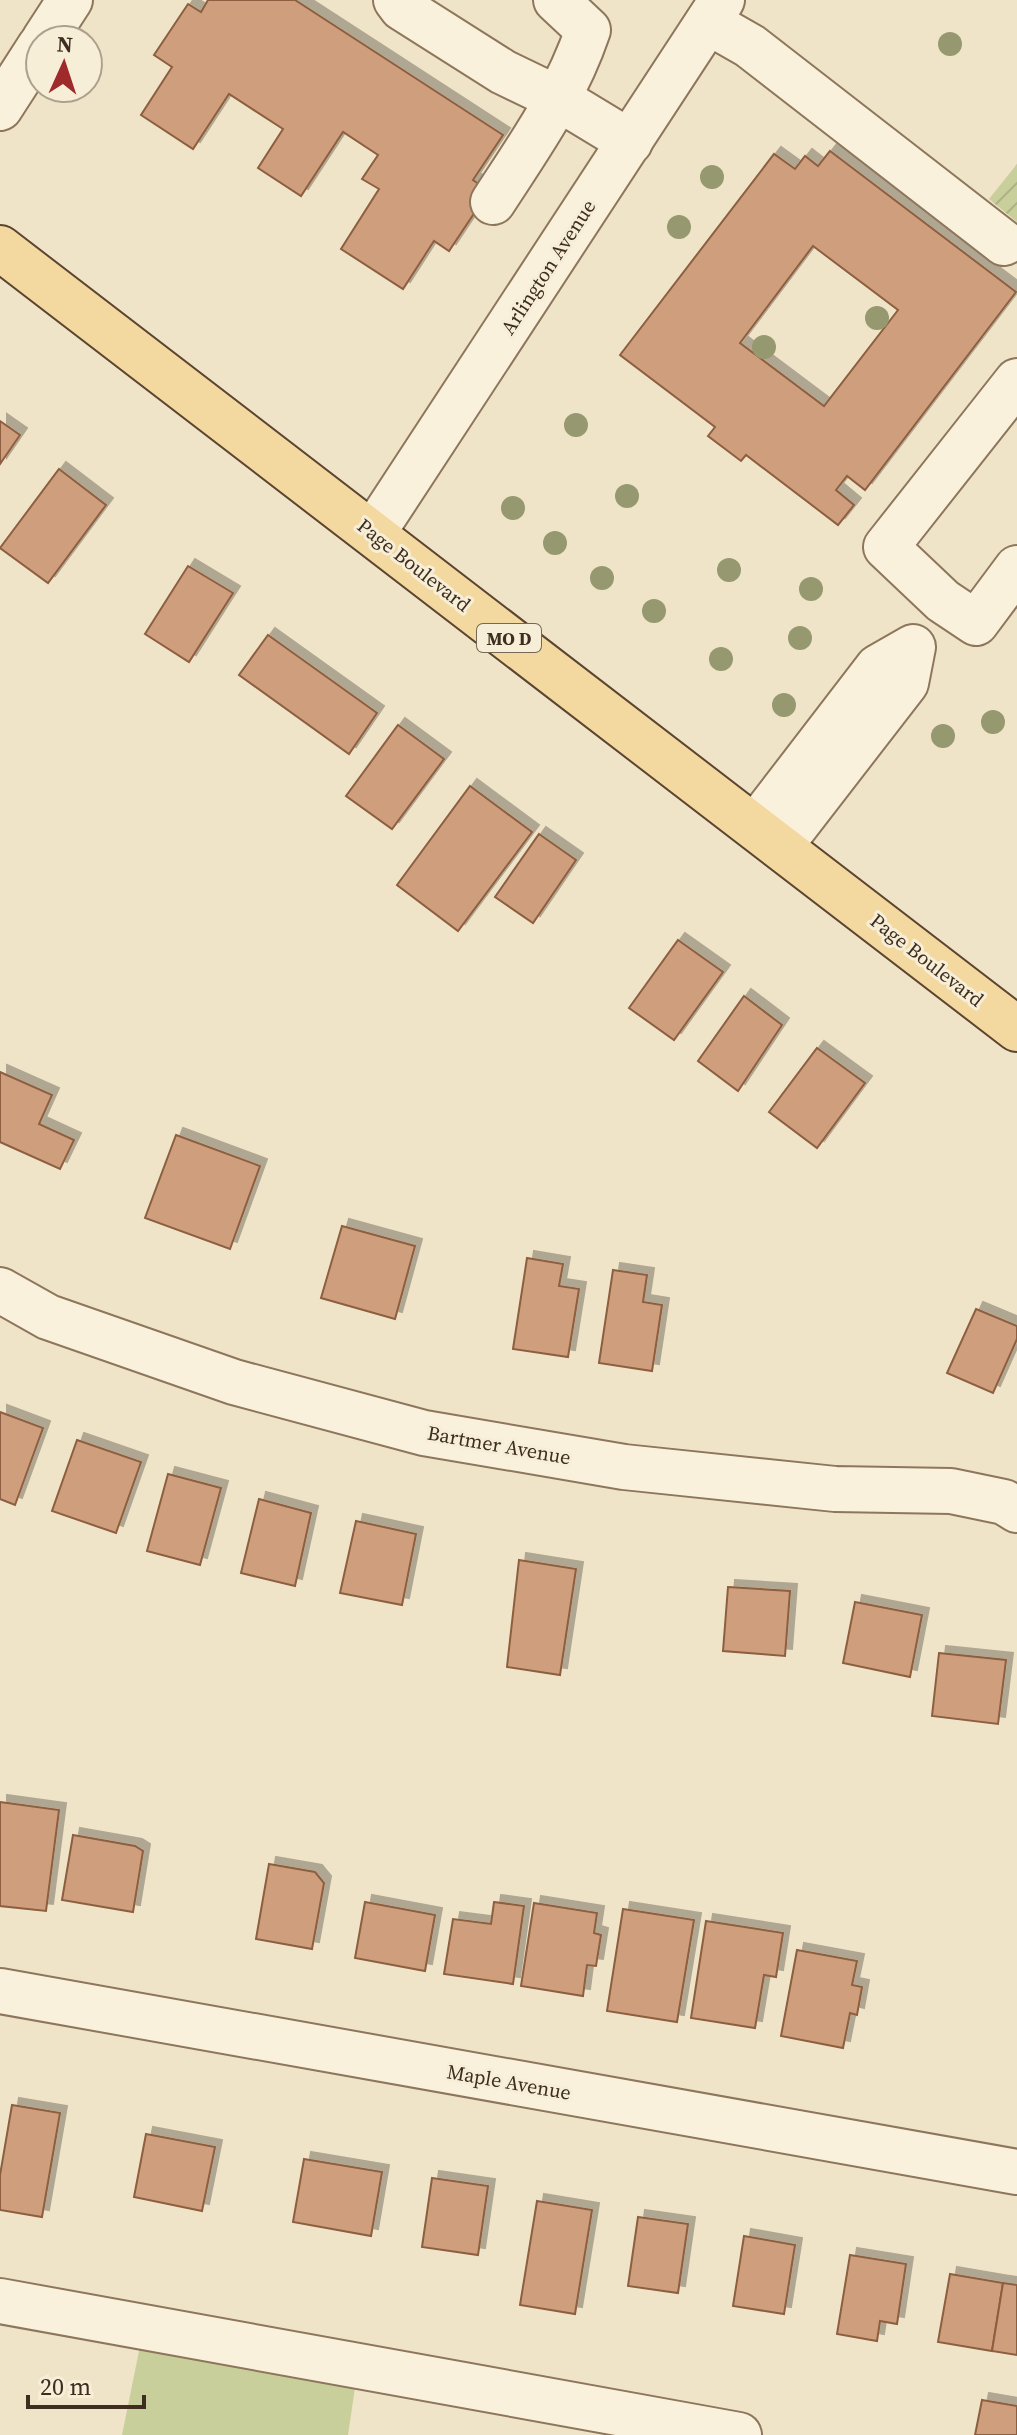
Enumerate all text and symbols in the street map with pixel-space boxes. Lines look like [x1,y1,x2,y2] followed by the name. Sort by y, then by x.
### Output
[24,24,104,104] north arrow
[56,29,74,59] text: N
[494,194,602,340] street label: Arlington Avenue
[351,512,477,619] street label: Page Boulevard
[477,624,541,652] road number: MO D
[864,907,990,1014] street label: Page Boulevard
[425,1419,573,1471] street label: Bartmer Avenue
[445,2057,573,2107] street label: Maple Avenue
[28,2359,144,2409] scale bar
[40,2370,91,2403] text: 20 m

